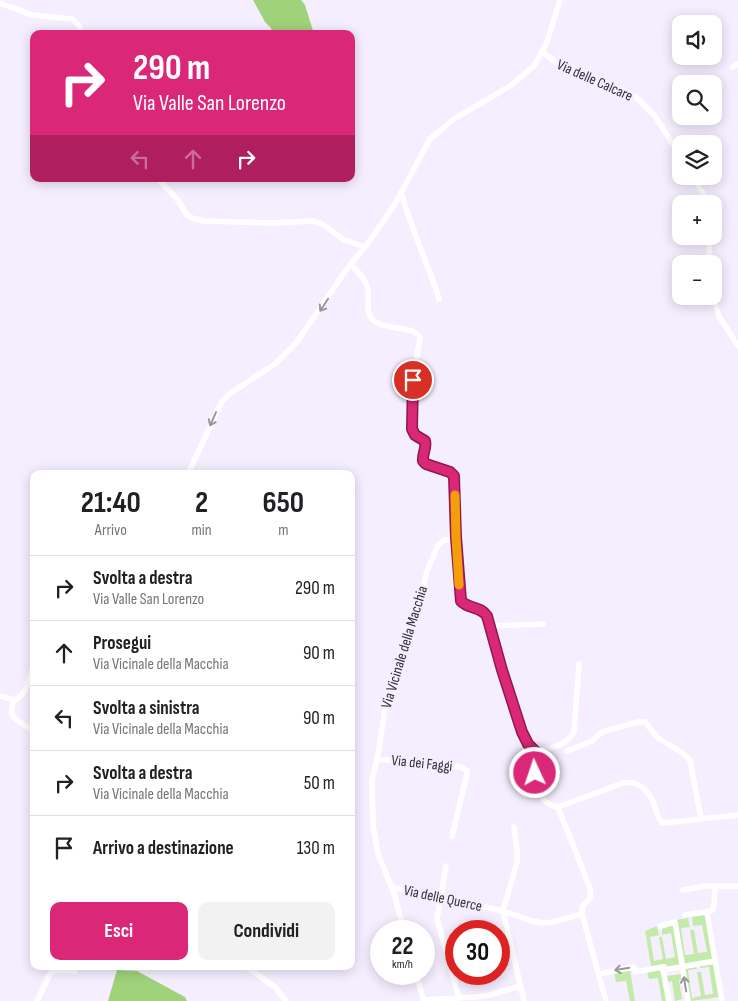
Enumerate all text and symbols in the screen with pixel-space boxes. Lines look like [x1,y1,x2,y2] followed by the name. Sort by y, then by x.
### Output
[672,15,722,305] map controls
[672,15,722,65] button: sound
[133,47,210,90] text: 290 m
[50,50,115,115] icon: right
[554,55,636,106] street label: Via delle Calcare
[672,75,722,125] button: search
[133,90,286,117] text: Via Valle San Lorenzo
[672,135,722,185] button: layers
[126,145,154,173] icon: left
[179,145,207,173] icon: ahead
[232,145,260,173] icon: right
[672,195,722,245] button: +
[672,255,722,305] button: −
[318,297,328,311] one-way arrow
[392,359,434,401] pin
[399,366,427,394] icon: arrive
[207,411,217,426] one-way arrow
[81,485,141,521] text: 21:40
[195,485,208,521] text: 2
[263,485,304,521] text: 650
[95,521,127,540] text: Arrivo
[192,521,212,540] text: min
[278,521,288,540] text: m
[93,567,193,590] text: Svolta a destra
[50,574,78,602] icon: right
[295,577,335,600] text: 290 m
[377,583,432,711] street label: Via Vicinale della Macchia
[93,590,204,609] text: Via Valle San Lorenzo
[93,632,151,655] text: Prosegui
[50,639,78,667] icon: ahead
[303,642,335,665] text: 90 m
[93,655,229,674] text: Via Vicinale della Macchia
[93,697,200,720] text: Svolta a sinistra
[50,704,78,732] icon: left
[303,707,335,730] text: 90 m
[93,720,229,739] text: Via Vicinale della Macchia
[508,746,560,798] position arrow
[391,751,454,776] street label: Via dei Faggi
[93,762,193,785] text: Svolta a destra
[50,769,78,797] icon: right
[304,772,335,795] text: 50 m
[93,785,229,804] text: Via Vicinale della Macchia
[50,834,78,862] icon: arrive
[93,837,234,860] text: Arrivo a destinazione
[297,837,335,860] text: 130 m
[402,881,484,916] street label: Via delle Querce
[50,902,188,960] button: Esci
[198,902,335,960] button: Condividi
[445,920,510,985] speed limit sign: 30
[392,931,413,962] text: 22
[392,957,413,972] text: km/h
[614,965,630,975] one-way arrow
[680,976,690,992] one-way arrow

